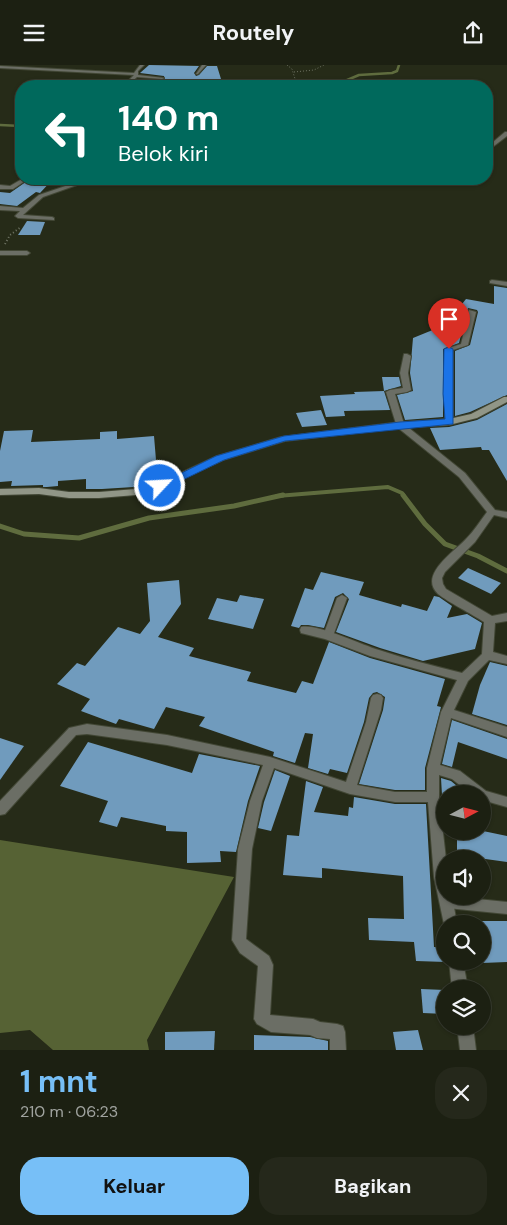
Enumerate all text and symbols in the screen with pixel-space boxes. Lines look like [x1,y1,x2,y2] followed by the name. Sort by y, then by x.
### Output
[213,18,294,47] text: Routely
[20,19,48,47] icon: menu
[459,19,487,47] icon: share
[118,95,219,141] text: 140 m
[35,100,100,165] icon: left
[118,139,208,168] text: Belok kiri
[428,298,470,349] pin
[435,305,463,333] icon: arrive
[133,459,185,511] position arrow
[436,785,491,840] north arrow
[436,785,491,1035] map controls
[436,850,491,905] button: sound
[436,915,491,970] button: search
[436,980,491,1035] button: layers
[20,1062,98,1101] text: 1 mnt
[435,1067,487,1119] button: close
[20,1101,118,1122] text: 210 m · 06:23
[20,1157,249,1215] button: Keluar
[259,1157,487,1215] button: Bagikan

